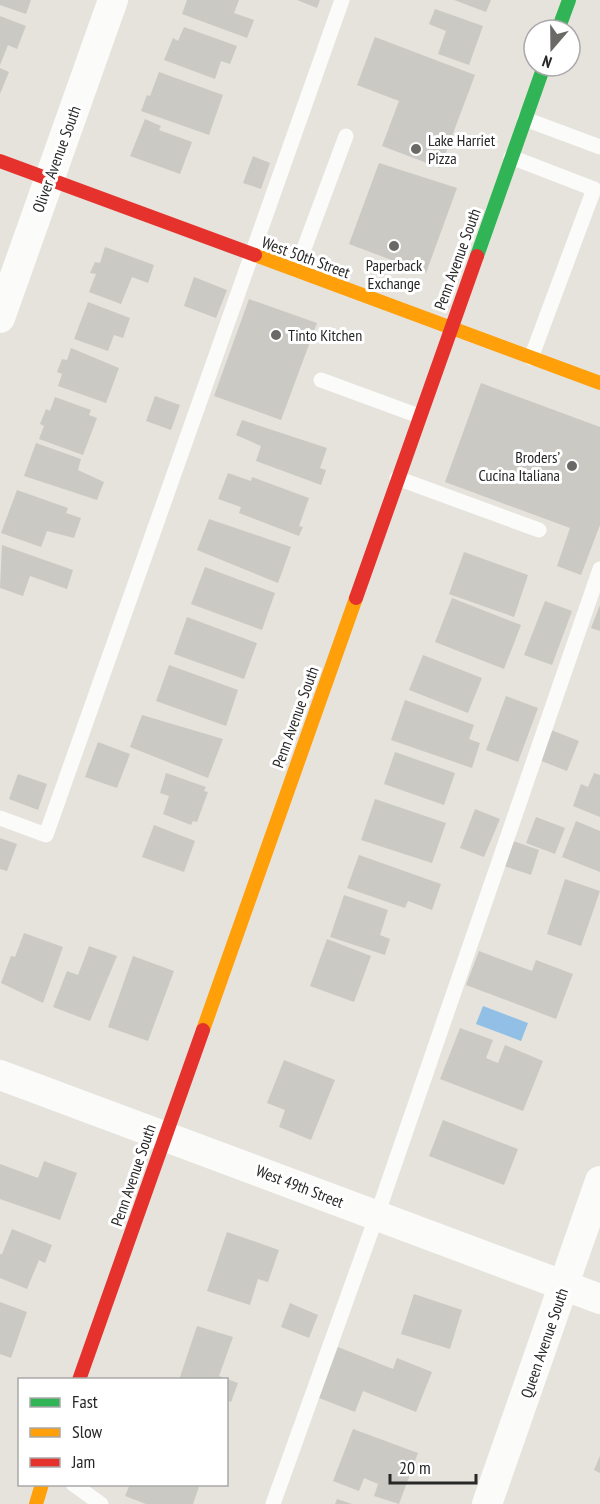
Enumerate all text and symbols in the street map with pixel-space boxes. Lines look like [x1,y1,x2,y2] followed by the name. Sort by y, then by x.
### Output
[522,18,582,78] north arrow
[539,51,554,73] text: N
[27,103,85,215] street label: Oliver Avenue South
[428,130,496,168] place label: Lake Harriet Pizza
[409,142,423,156] marker: Lake Harriet Pizza
[429,206,485,312] street label: Penn Avenue South
[259,232,353,282] street label: West 50th Street
[387,239,401,253] marker: Paperback Exchange
[366,255,423,293] place label: Paperback Exchange
[288,325,362,345] place label: Tinto Kitchen
[269,328,283,342] marker: Tinto Kitchen
[478,447,560,485] place label: Broders’ Cucina Italiana
[565,459,579,473] marker: Broders’ Cucina Italiana
[267,664,323,770] street label: Penn Avenue South
[106,1121,160,1229] street label: Penn Avenue South
[253,1160,347,1212] street label: West 49th Street
[516,1285,572,1401] street label: Queen Avenue South
[18,1378,228,1486] legend
[72,1390,98,1413] text: Fast
[72,1420,103,1443] text: Slow
[390,1447,476,1485] scale bar
[71,1450,95,1473] text: Jam
[399,1456,431,1479] text: 20 m

